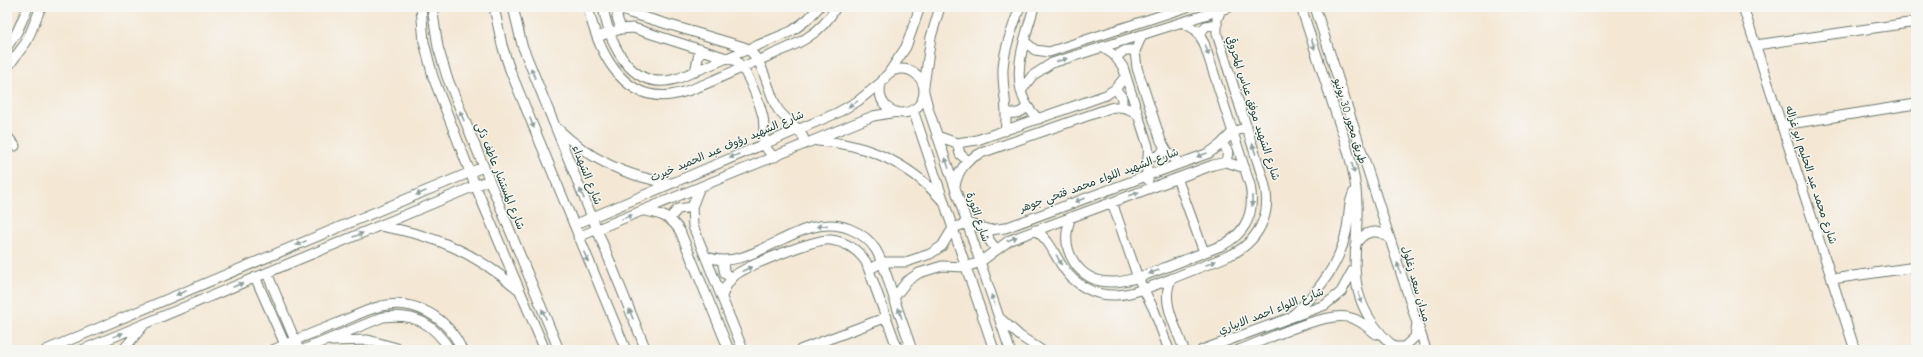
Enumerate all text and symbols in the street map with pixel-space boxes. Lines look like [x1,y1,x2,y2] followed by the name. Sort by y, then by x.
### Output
[1222,34,1283,183] street label: شارع الشهيد موفق عباس المحروقي
[1310,38,1316,50] one-way arrow
[1204,45,1210,57] one-way arrow
[1057,57,1069,63] one-way arrow
[530,67,536,79] one-way arrow
[1330,76,1369,166] street label: طريق محور 30 يونيو
[847,100,859,107] one-way arrow
[1781,104,1840,246] street label: شارع محمد عبد الحليم ابو غزاله
[648,108,806,186] street label: شارع الشهيد رؤوف عبد الحميد خيرت
[459,110,465,122] one-way arrow
[529,118,535,129] one-way arrow
[471,120,527,232] street label: شارع المستشار عاطف ذكى
[567,143,605,207] street label: شارع الشهداء
[1251,143,1257,155] one-way arrow
[1017,145,1182,219] street label: شارع الشهيد اللواء محمد فتحي جوهر
[729,153,740,159] one-way arrow
[1196,153,1208,159] one-way arrow
[943,157,949,169] one-way arrow
[1350,162,1356,174] one-way arrow
[579,188,585,199] one-way arrow
[415,190,427,196] one-way arrow
[962,191,993,244] street label: شارع الثورة
[1128,191,1140,197] one-way arrow
[1249,195,1255,208] one-way arrow
[1074,197,1086,203] one-way arrow
[622,214,633,220] one-way arrow
[816,222,828,229] one-way arrow
[353,232,364,238] one-way arrow
[1006,236,1018,242] one-way arrow
[296,240,307,246] one-way arrow
[1398,244,1433,324] street label: ميدان سعد زغلول
[584,251,590,263] one-way arrow
[1055,255,1062,266] one-way arrow
[1206,259,1218,265] one-way arrow
[1396,261,1402,273] one-way arrow
[741,266,753,272] one-way arrow
[1147,269,1159,275] one-way arrow
[232,281,244,288] one-way arrow
[1216,285,1326,339] street label: شارع اللواء احمد الابياري
[175,291,187,297] one-way arrow
[1357,292,1363,304] one-way arrow
[990,293,996,305] one-way arrow
[628,307,634,319] one-way arrow
[896,307,902,319] one-way arrow
[541,308,547,320] one-way arrow
[113,332,125,338] one-way arrow

